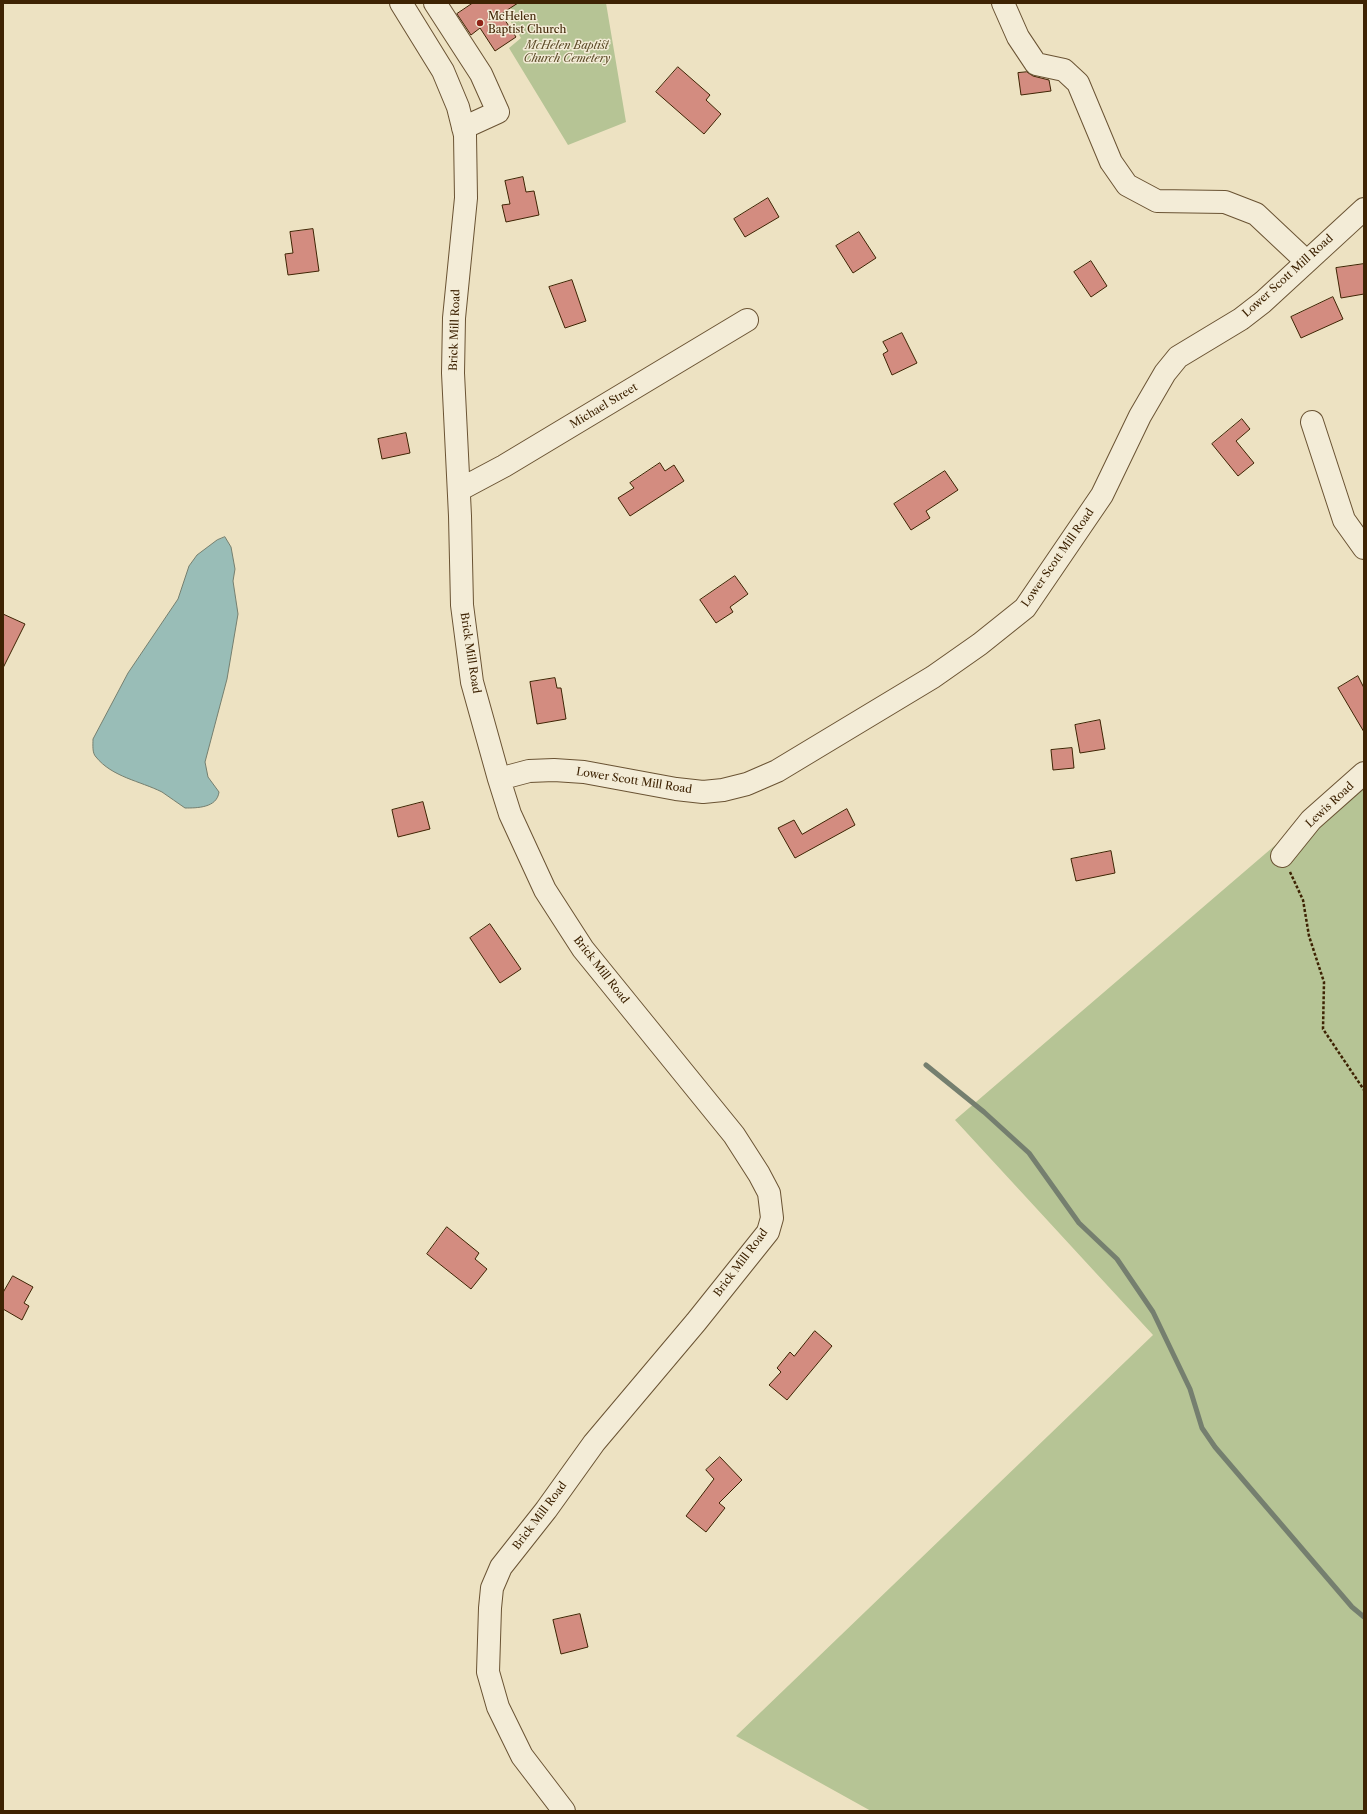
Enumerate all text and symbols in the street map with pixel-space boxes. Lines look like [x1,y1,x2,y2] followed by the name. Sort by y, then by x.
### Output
[488,10,566,36] place label: McHelen Baptist Church
[475,18,485,28] marker: McHelen Baptist Church
[524,39,610,65] park label: McHelen Baptist Church Cemetery
[1240,232,1336,320] street label: Lower Scott Mill Road
[447,289,463,371] street label: Brick Mill Road
[568,381,640,431] street label: Michael Street
[1019,506,1097,610] street label: Lower Scott Mill Road
[457,612,483,694] street label: Brick Mill Road
[575,765,693,797] street label: Lower Scott Mill Road
[1303,780,1357,830] street label: Lewis Road
[571,934,631,1006] street label: Brick Mill Road
[711,1226,771,1300] street label: Brick Mill Road
[510,1479,570,1553] street label: Brick Mill Road

